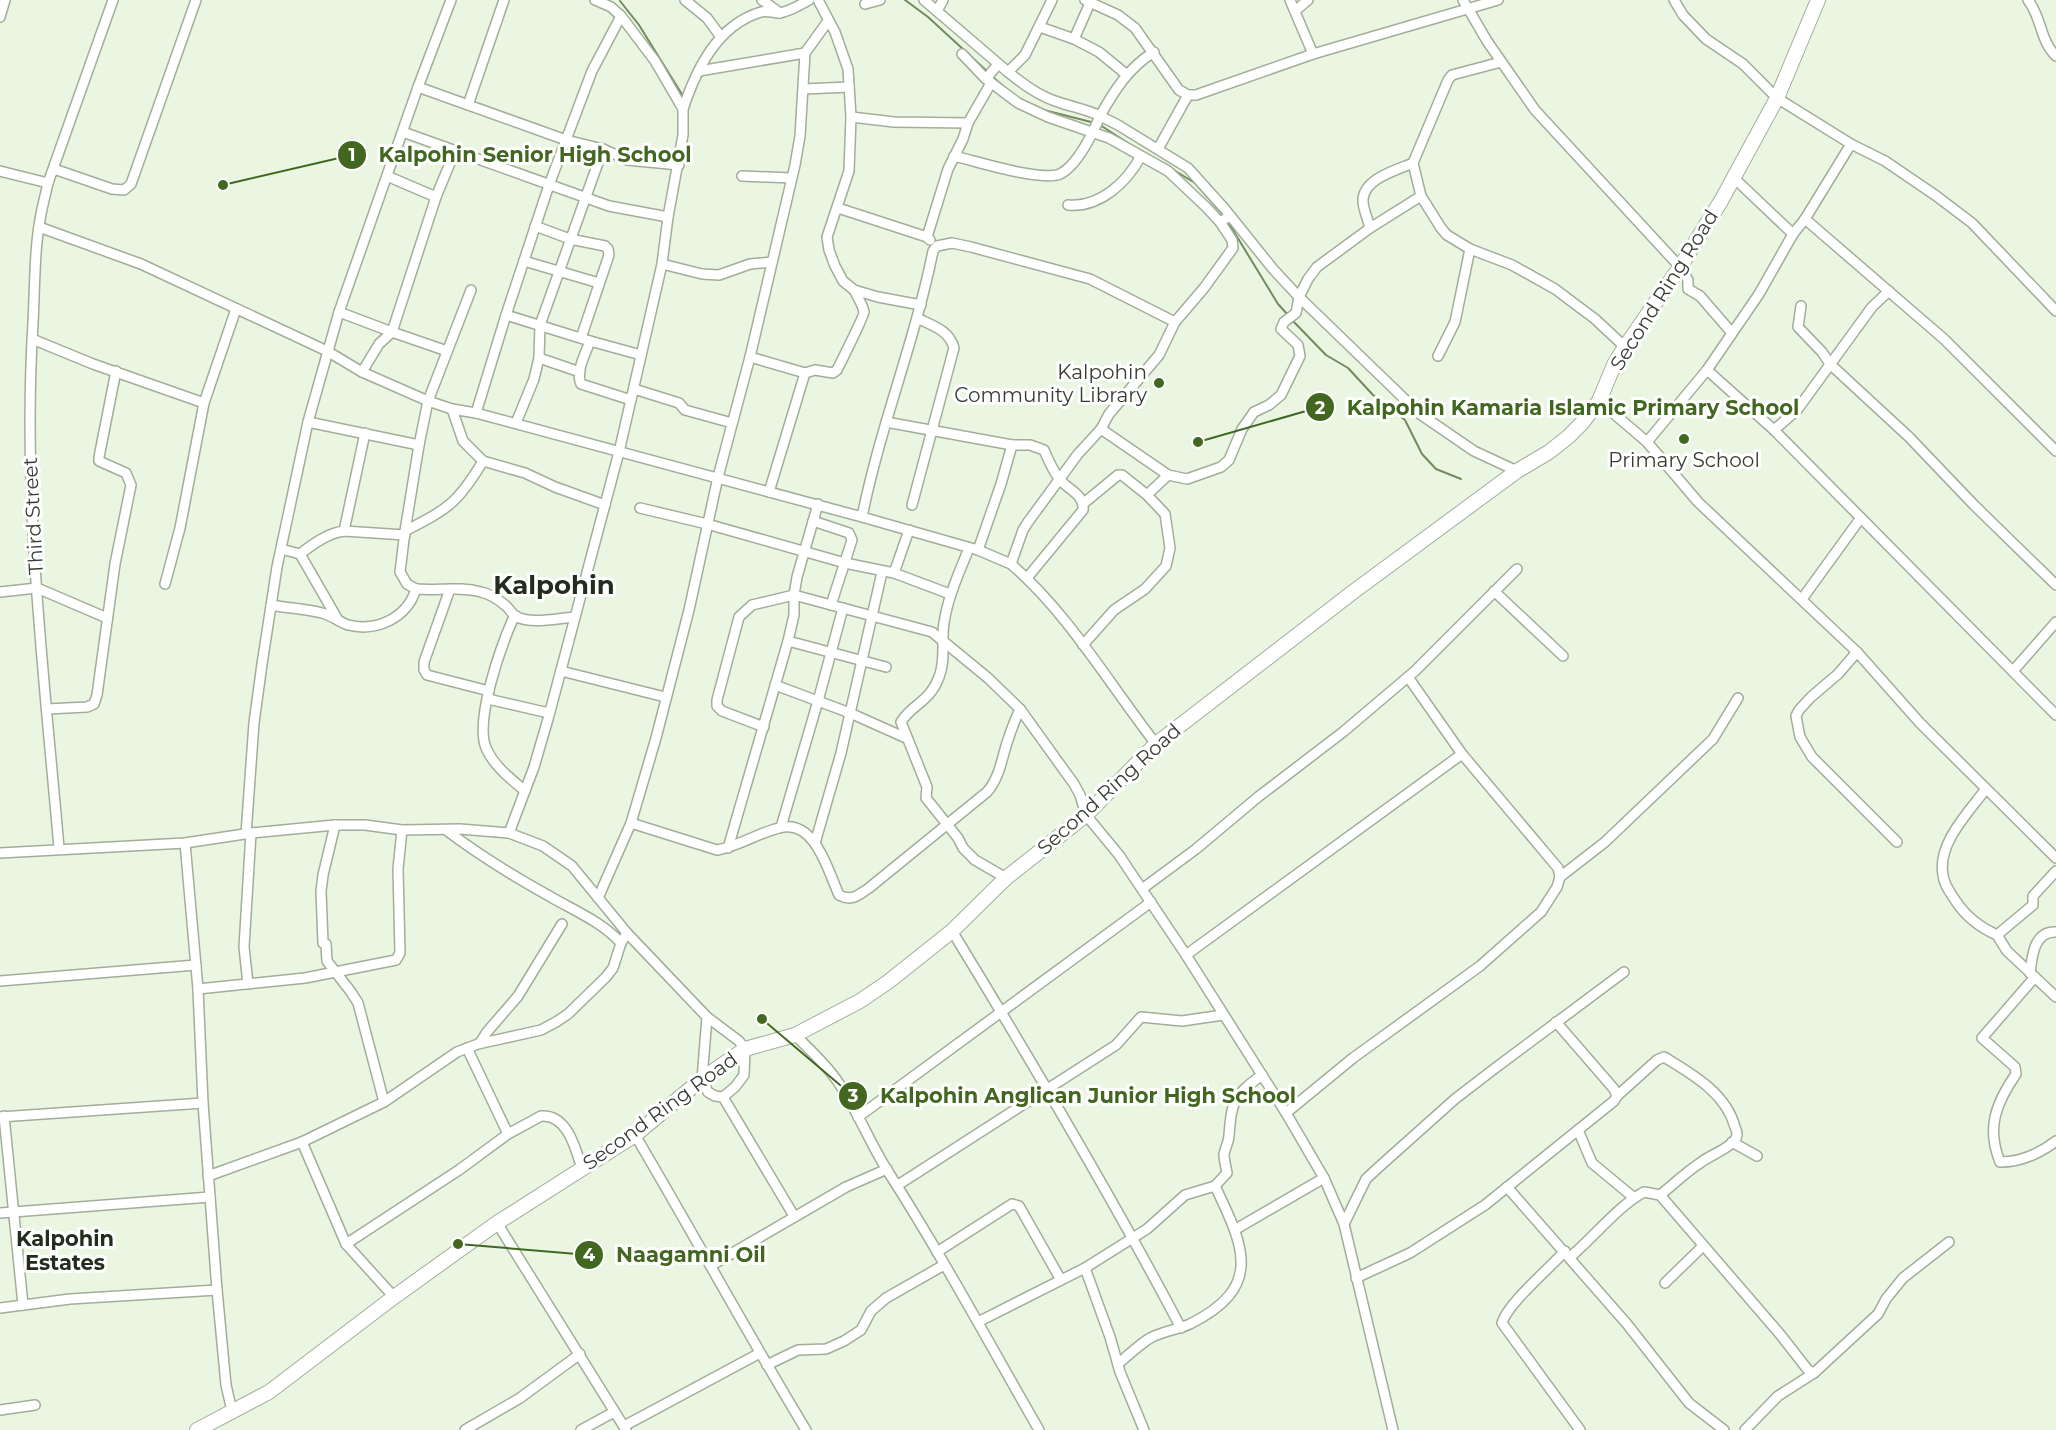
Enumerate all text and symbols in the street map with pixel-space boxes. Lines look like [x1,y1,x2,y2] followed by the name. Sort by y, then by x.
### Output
[337,135,704,174] callout: Kalpohin Senior High School
[379,142,691,167] text: Kalpohin Senior High School
[348,144,356,166] text: 1
[1605,205,1723,375] street label: Second Ring Road
[954,360,1147,407] place label: Kalpohin Community Library
[1152,376,1166,390] marker: Kalpohin Community Library
[1305,388,1811,427] callout: Kalpohin Kamaria Islamic Primary School
[1347,395,1799,420] text: Kalpohin Kamaria Islamic Primary School
[1315,397,1326,419] text: 2
[1677,432,1691,446] marker: Primary School
[1608,448,1760,472] place label: Primary School
[18,457,48,575] street label: Third Street
[493,569,615,601] district label: Kalpohin
[1032,718,1186,860] street label: Second Ring Road
[578,1047,742,1175] street label: Second Ring Road
[838,1077,1308,1116] callout: Kalpohin Anglican Junior High School
[880,1083,1296,1108] text: Kalpohin Anglican Junior High School
[847,1085,859,1107] text: 3
[16,1226,114,1275] district label: Kalpohin Estates
[574,1235,778,1274] callout: Naagamni Oil
[616,1242,766,1267] text: Naagamni Oil
[583,1244,596,1266] text: 4

